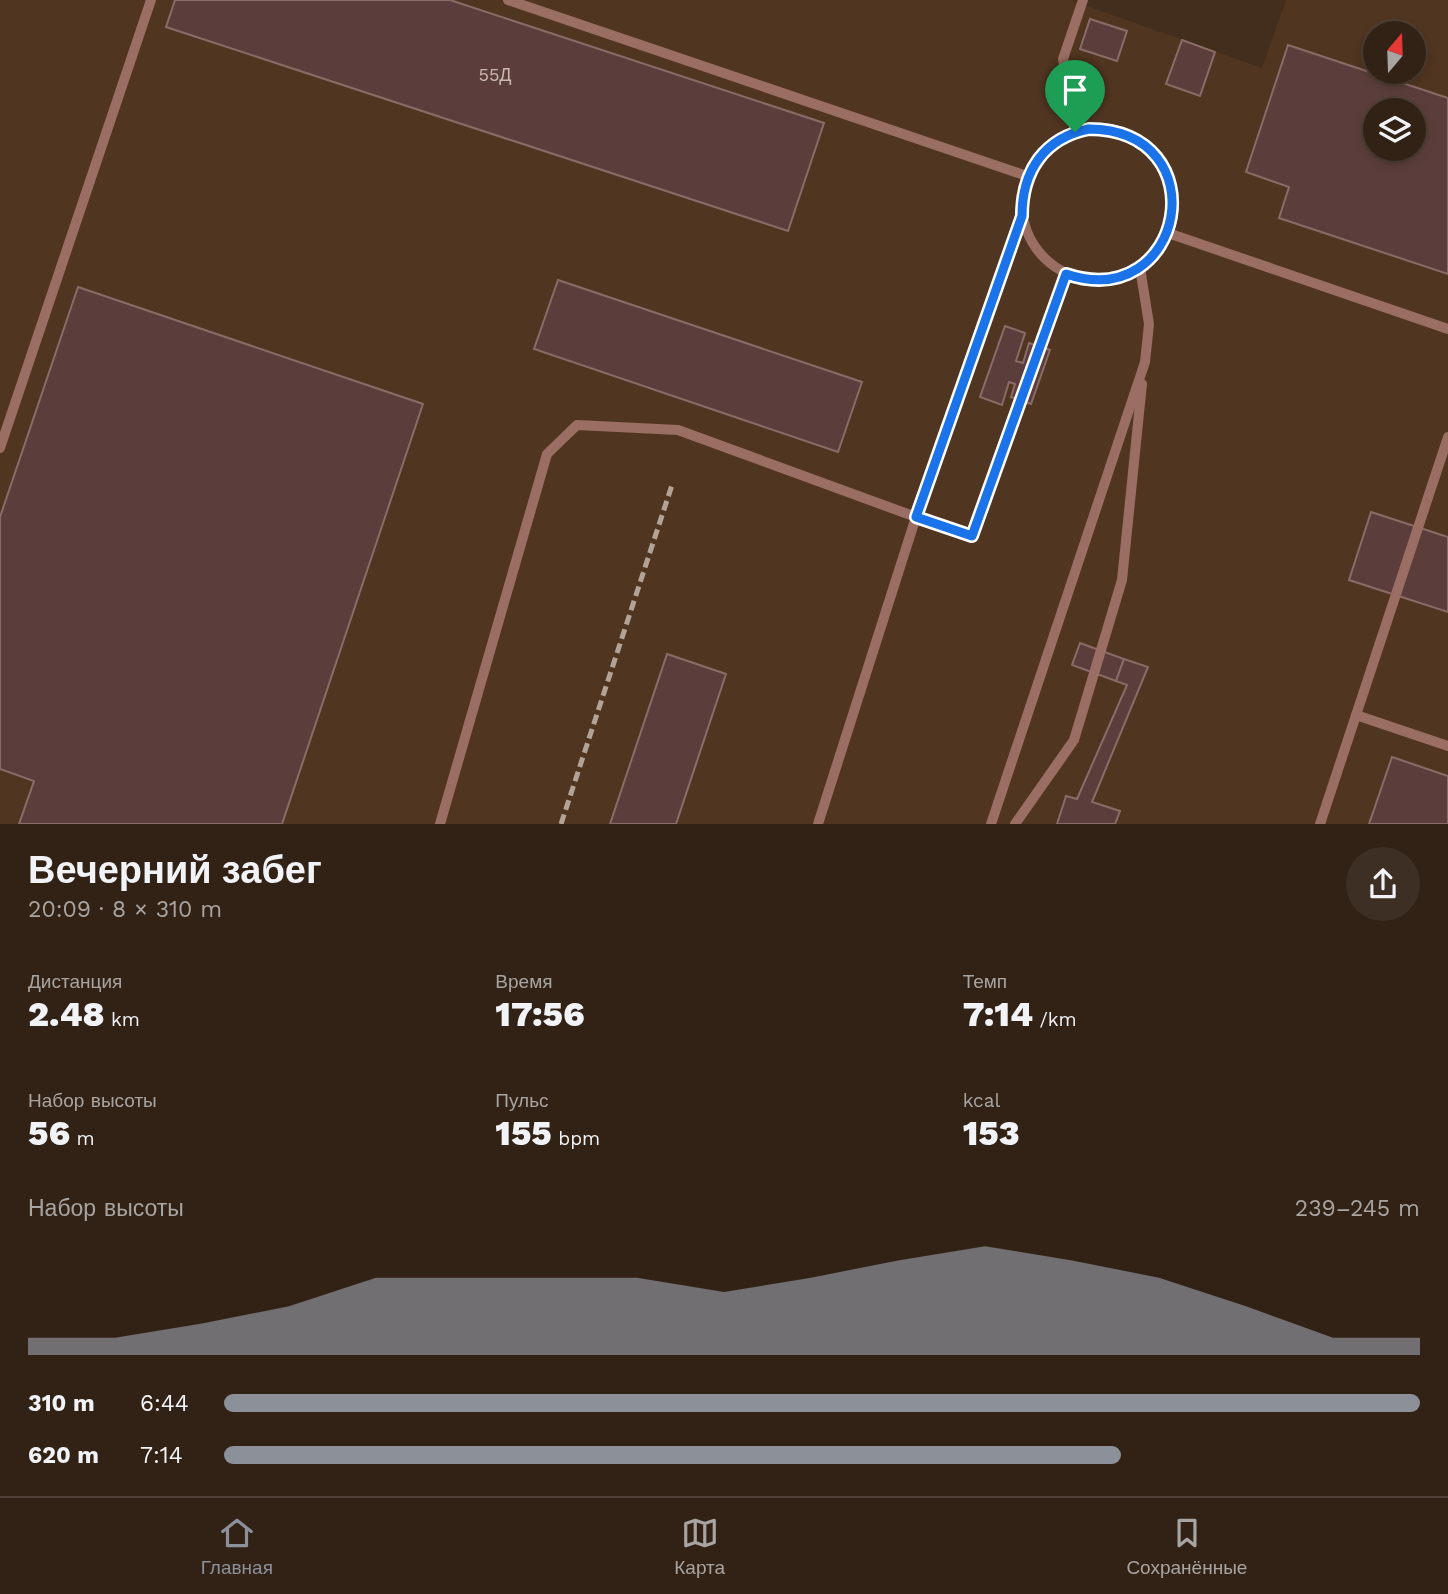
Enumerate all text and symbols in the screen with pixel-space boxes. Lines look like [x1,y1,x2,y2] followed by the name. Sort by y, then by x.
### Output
[1363,21,1426,84] north arrow
[1363,21,1426,161] map controls
[1045,60,1105,132] pin
[478,64,512,85] house number: 55Д
[1056,71,1094,109] icon: arrive
[1363,98,1426,161] button: layers
[1346,847,1420,921] button: share
[28,848,322,892] text: Вечерний забег
[28,896,222,923] text: 20:09 · 8 × 310 m
[28,970,122,993] text: Дистанция
[495,970,553,993] text: Время
[963,970,1007,993] text: Темп
[28,993,105,1035] text: 2.48
[495,993,585,1035] text: 17:56
[963,993,1033,1035] text: 7:14
[105,1008,140,1031] text: km
[1033,1008,1077,1031] text: /km
[28,1089,157,1112] text: Набор высоты
[495,1089,549,1112] text: Пульс
[963,1089,1000,1112] text: kcal
[28,1112,70,1154] text: 56
[495,1112,552,1154] text: 155
[963,1112,1020,1154] text: 153
[70,1127,95,1150] text: m
[552,1127,600,1150] text: bpm
[28,1195,184,1222] text: Набор высоты
[1295,1195,1420,1222] text: 239–245 m
[28,1390,95,1417] text: 310 m
[140,1390,189,1417] text: 6:44
[28,1442,99,1469] text: 620 m
[140,1442,183,1469] text: 7:14
[201,1514,273,1579] tab: Главная
[674,1514,725,1579] tab: Карта
[1126,1514,1247,1579] tab: Сохранённые

